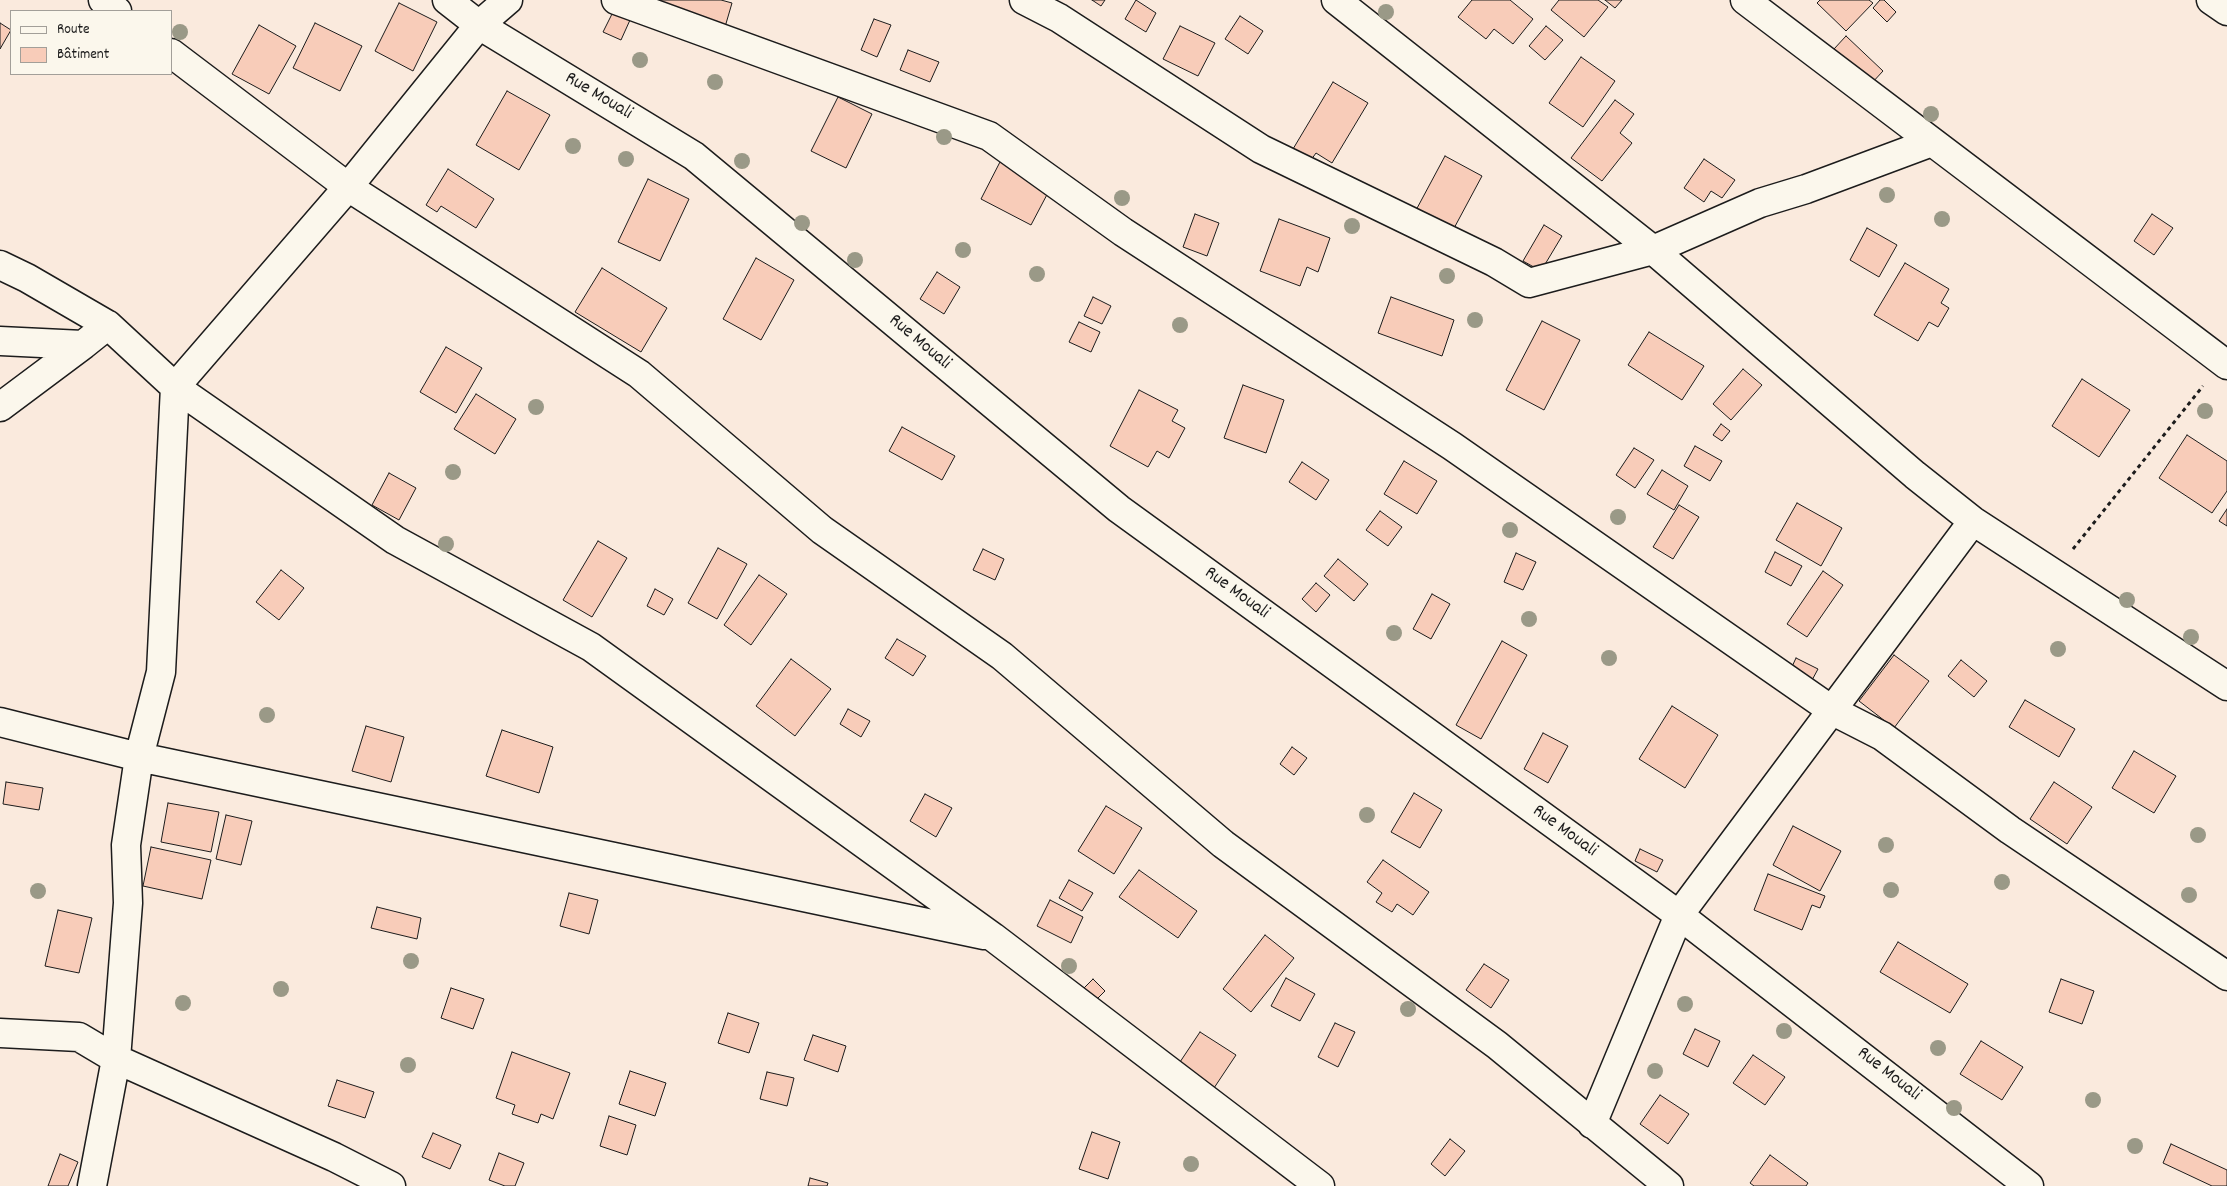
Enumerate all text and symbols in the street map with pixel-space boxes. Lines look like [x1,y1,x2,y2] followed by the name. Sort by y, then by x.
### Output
[10,10,172,75] legend
[57,19,90,41] text: Route
[57,44,109,66] text: Bâtiment
[560,68,636,126] street label: Rue Mouali
[883,310,955,376] street label: Rue Mouali
[1199,563,1273,625] street label: Rue Mouali
[1527,801,1601,863] street label: Rue Mouali
[1851,1043,1925,1107] street label: Rue Mouali

